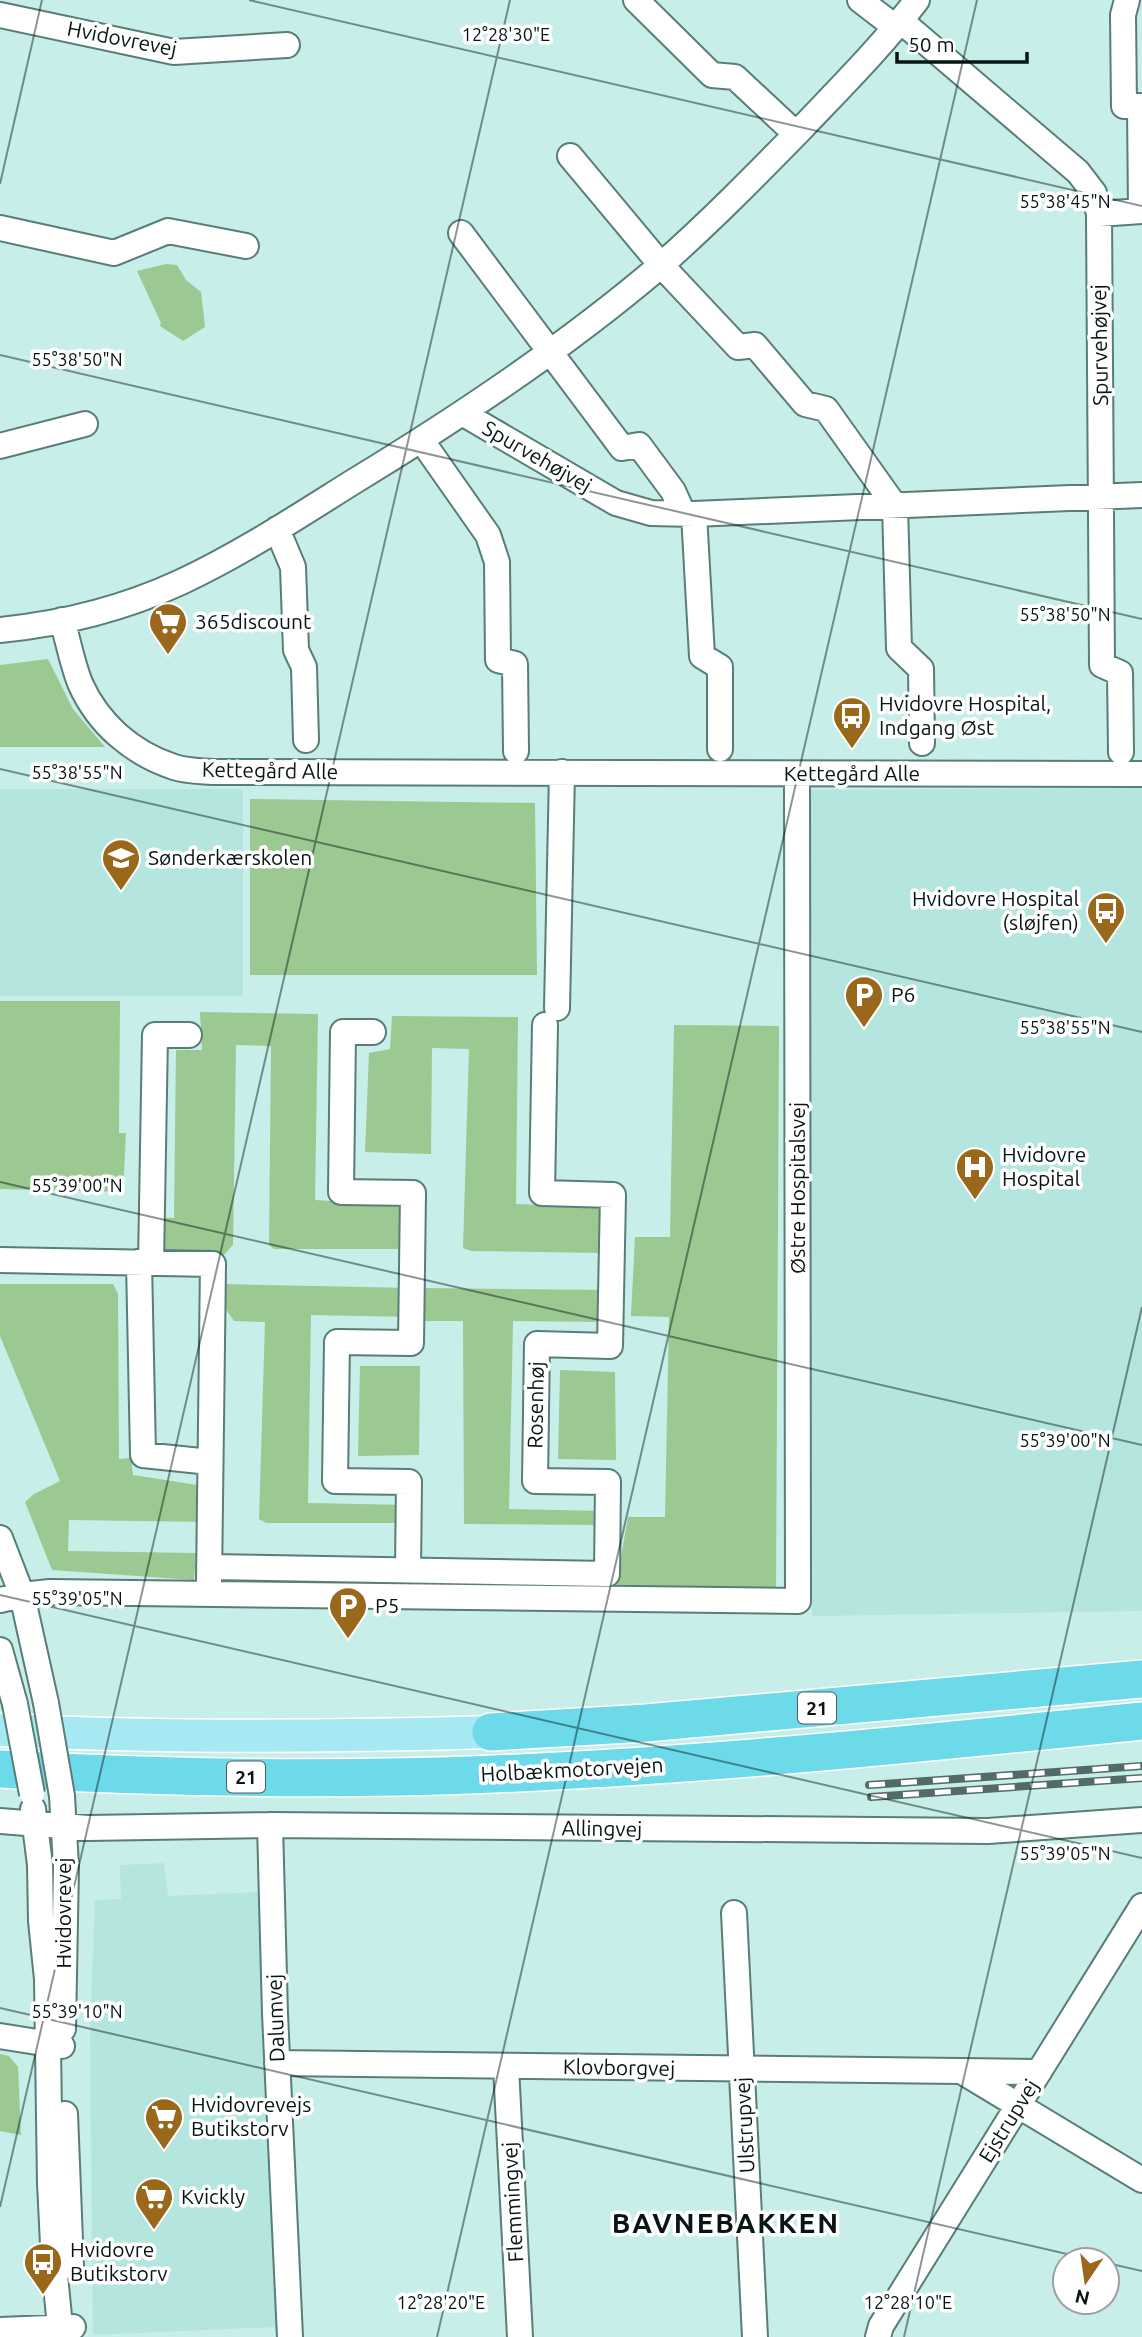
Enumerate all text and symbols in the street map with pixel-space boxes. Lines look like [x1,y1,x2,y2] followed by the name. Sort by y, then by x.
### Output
[65,16,179,60] street label: Hvidovrevej
[897,21,1026,65] scale bar
[462,24,550,44] text: 12°28'30"E
[908,32,955,56] text: 50 m
[1019,191,1111,211] text: 55°38'45"N
[1086,284,1112,406] street label: Spurvehøjvej
[31,349,123,369] text: 55°38'50"N
[479,415,596,497] street label: Spurvehøjvej
[147,601,189,656] supermarket icon: 365discount
[1019,604,1111,624] text: 55°38'50"N
[195,609,311,633] place label: 365discount
[879,691,1051,739] place label: Hvidovre Hospital, Indgang Øst
[831,695,873,750] bus stop icon: Hvidovre Hospital, Indgang Øst
[202,757,338,783] street label: Kettegård Alle
[784,761,920,785] street label: Kettegård Alle
[31,762,123,782] text: 55°38'55"N
[100,837,142,892] school or university icon: Sønderkærskolen
[148,845,312,869] place label: Sønderkærskolen
[912,886,1079,934] place label: Hvidovre Hospital (sløjfen)
[1085,890,1127,945] bus stop icon: Hvidovre Hospital (sløjfen)
[843,974,885,1029] parking icon: P6
[891,982,915,1006] place label: P6
[1019,1017,1111,1037] text: 55°38'55"N
[785,1102,809,1274] street label: Østre Hospitalsvej
[1002,1142,1086,1190] place label: Hvidovre Hospital
[954,1146,996,1201] hospital icon: Hvidovre Hospital
[31,1175,123,1195] text: 55°39'00"N
[522,1361,548,1449] street label: Rosenhøj
[1019,1430,1111,1450] text: 55°39'00"N
[327,1585,369,1640] parking icon: P5
[31,1588,123,1608] text: 55°39'05"N
[375,1593,399,1617] place label: P5
[798,1692,836,1724] road number: 21
[480,1752,664,1786] street label: Holbækmotorvejen
[227,1762,265,1792] road number: 21
[561,1815,643,1841] street label: Allingvej
[1019,1843,1111,1863] text: 55°39'05"N
[51,1857,75,1969] street label: Hvidovrevej
[261,1974,289,2062] street label: Dalumvej
[31,2001,123,2021] text: 55°39'10"N
[563,2054,675,2080] street label: Klovborgvej
[973,2075,1043,2166] street label: Ejstrupvej
[729,2076,759,2174] street label: Ulstrupvej
[191,2092,311,2140] place label: Hvidovrevejs Butikstorv
[143,2096,185,2151] supermarket icon: Hvidovrevejs Butikstorv
[497,2141,527,2263] street label: Flemmingvej
[133,2176,175,2231] supermarket icon: Kvickly
[181,2184,245,2208] place label: Kvickly
[612,2207,840,2238] district label: BAVNEBAKKEN
[70,2237,168,2285] place label: Hvidovre Butikstorv
[22,2241,64,2296] bus stop icon: Hvidovre Butikstorv
[1051,2246,1121,2316] north arrow
[1073,2285,1092,2310] text: N
[397,2292,485,2312] text: 12°28'20"E
[864,2292,952,2312] text: 12°28'10"E

